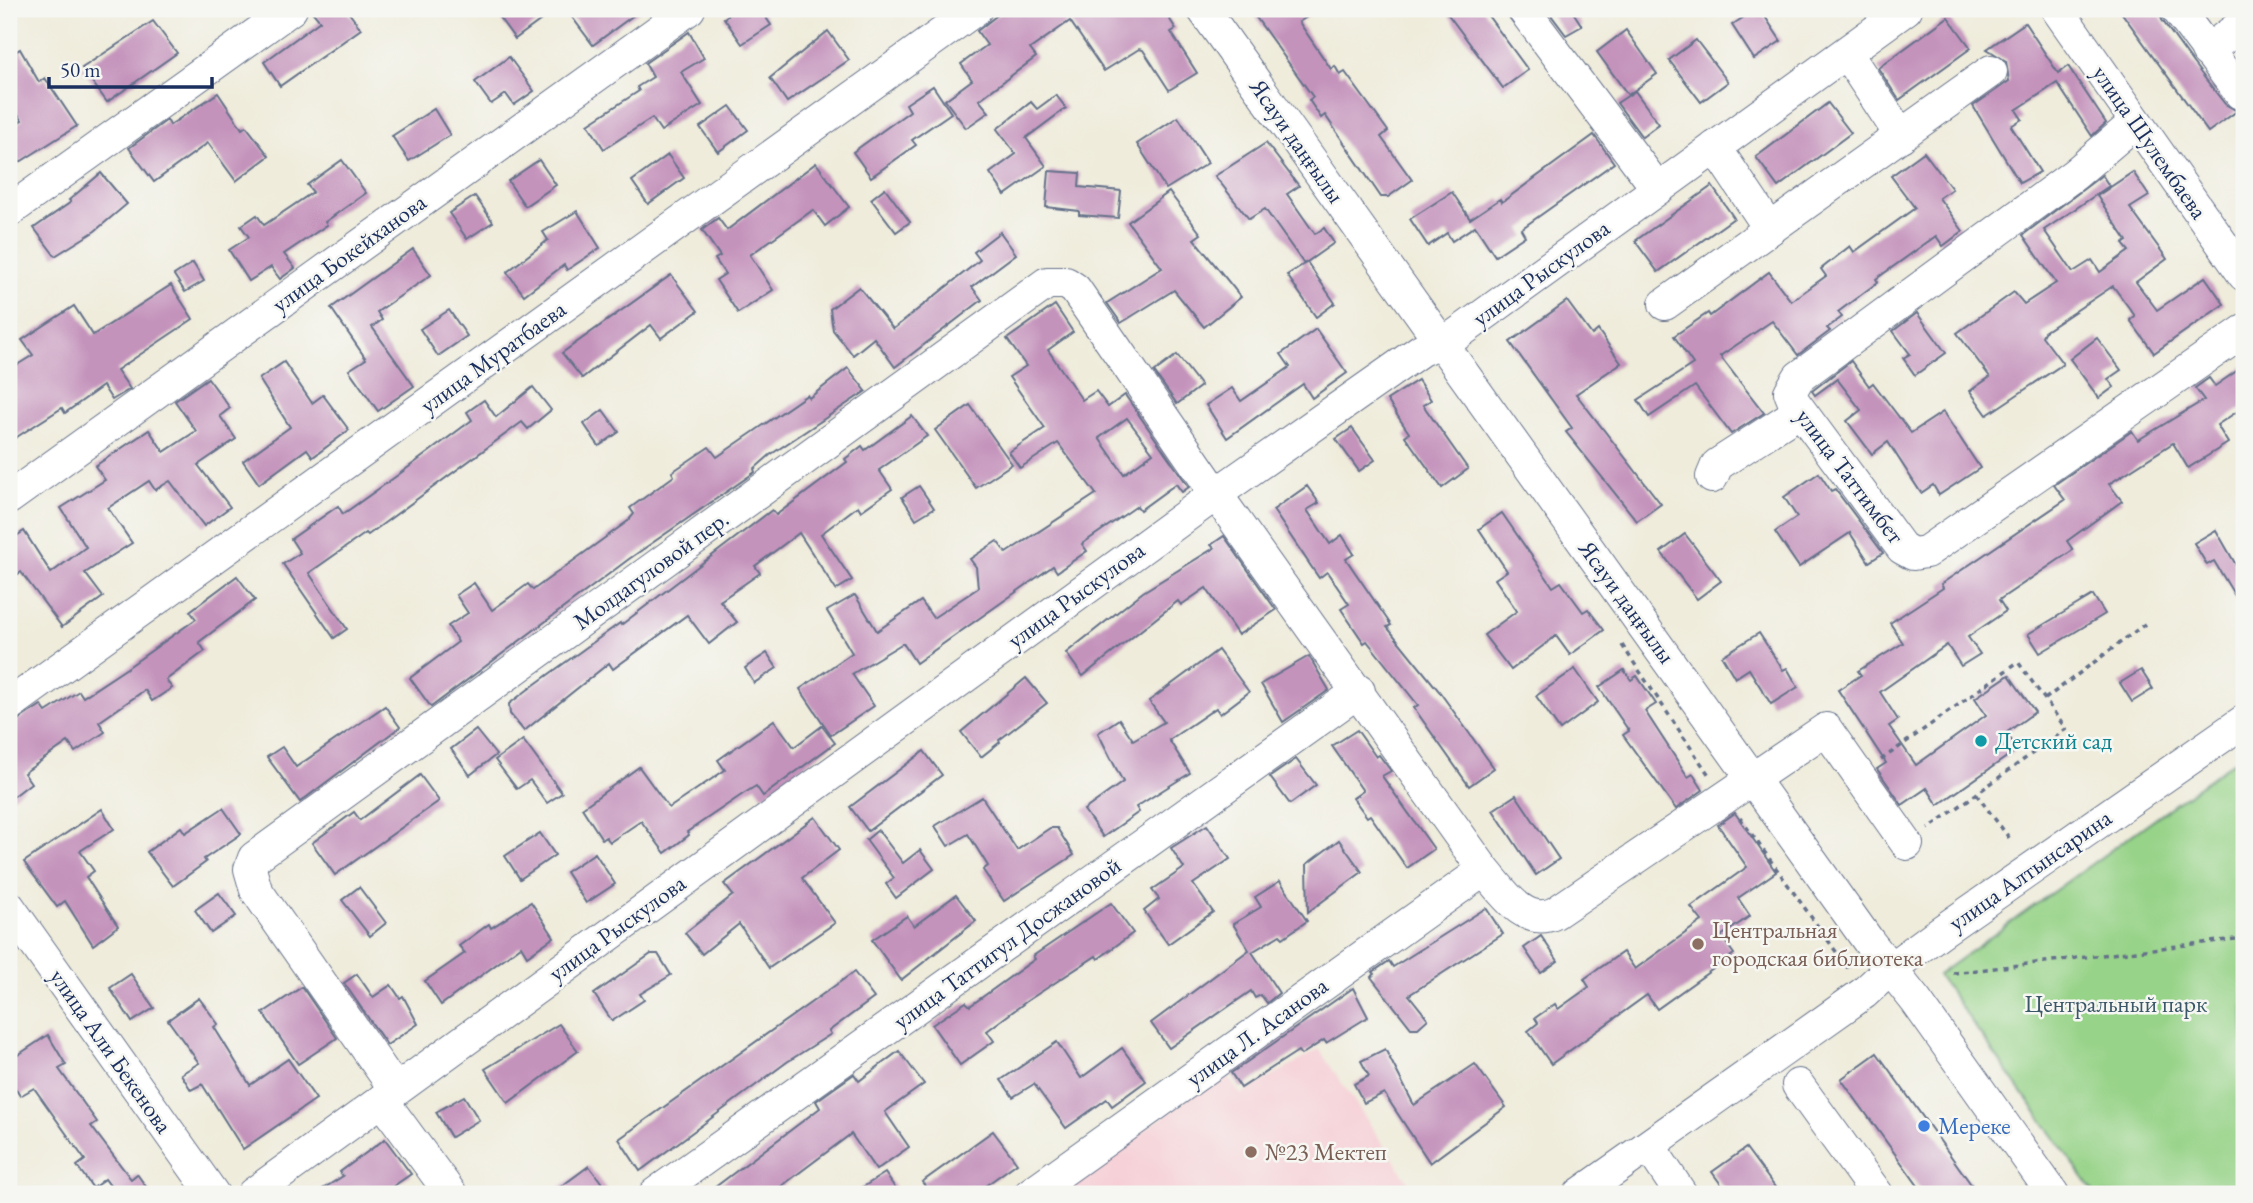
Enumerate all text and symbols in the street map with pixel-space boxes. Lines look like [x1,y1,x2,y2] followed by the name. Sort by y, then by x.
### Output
[49,46,212,90] scale bar
[60,56,101,83] text: 50 m
[2086,59,2215,225] street label: улица Шулембаева
[1242,72,1352,209] street label: Ясауи даңғылы
[265,186,432,319] street label: улица Бокейханова
[1466,212,1616,333] street label: улица Рыскулова
[414,293,572,420] street label: улица Муратбаева
[1789,402,1912,550] street label: улица Таттимбет
[567,503,735,636] street label: Молдагуловой пер.
[1572,533,1683,670] street label: Ясауи даңғылы
[1001,534,1151,655] street label: улица Рыскулова
[1995,725,2112,756] place label: Детский сад
[1973,733,1989,749] marker: Детский сад
[1942,802,2118,937] street label: улица Алтынсарина
[887,849,1127,1036] street label: улица Таттигул Досжановой
[542,867,692,988] street label: улица Рыскулова
[1712,914,1924,973] place label: Центральная городская библиотека
[1690,936,1706,952] marker: Центральная городская библиотека
[43,962,180,1140] street label: улица Али Бекенова
[1180,969,1334,1093] street label: улица Л. Асанова
[2025,988,2208,1019] park label: Центральный парк
[1938,1110,2011,1141] place label: Мереке
[1916,1118,1932,1134] marker: Мереке
[1265,1136,1387,1167] place label: №23 Мектеп
[1243,1144,1259,1160] marker: №23 Мектеп

